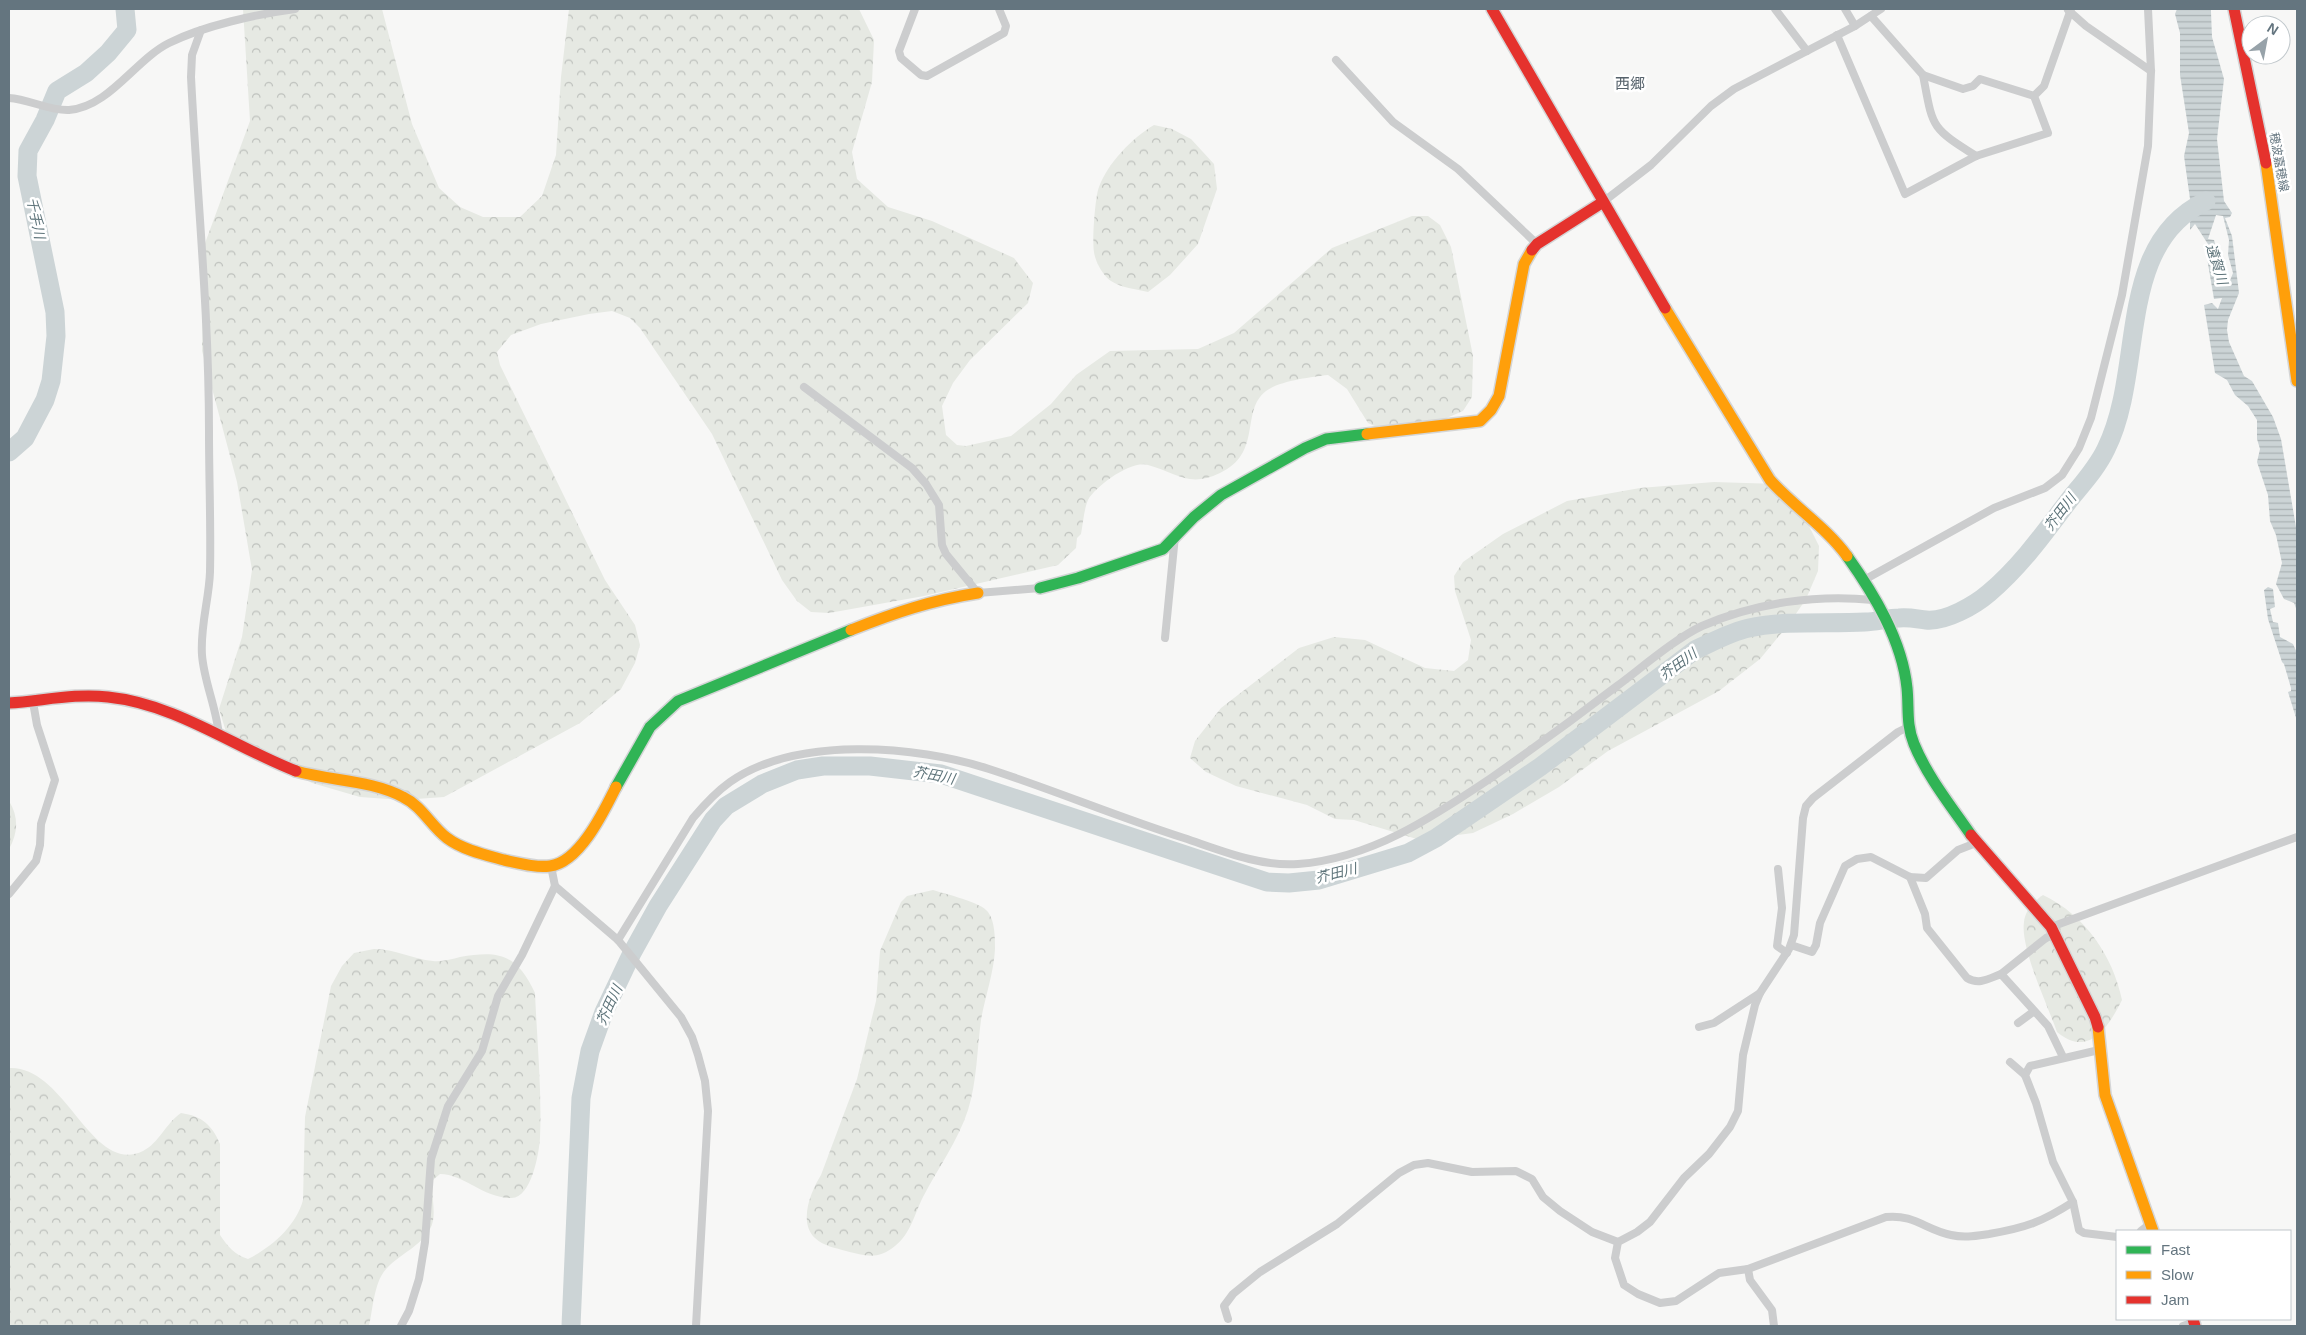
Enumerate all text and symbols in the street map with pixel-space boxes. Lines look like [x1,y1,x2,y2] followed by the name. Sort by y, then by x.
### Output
[2241,15,2291,65] north arrow
[2264,20,2281,38] text: N
[1615,75,1645,92] district label: 西郷
[2267,131,2291,193] street label: 穂波嘉穂線
[24,196,49,242] water label: 千手川
[2203,242,2231,288] water label: 遠賀川
[2041,489,2080,534] water label: 芥田川
[1656,644,1701,683] water label: 芥田川
[912,763,958,787] water label: 芥田川
[1314,860,1360,886] water label: 芥田川
[593,981,626,1027] water label: 芥田川
[2116,1230,2291,1320] legend
[2161,1241,2191,1258] text: Fast
[2161,1266,2194,1283] text: Slow
[2161,1291,2189,1308] text: Jam

